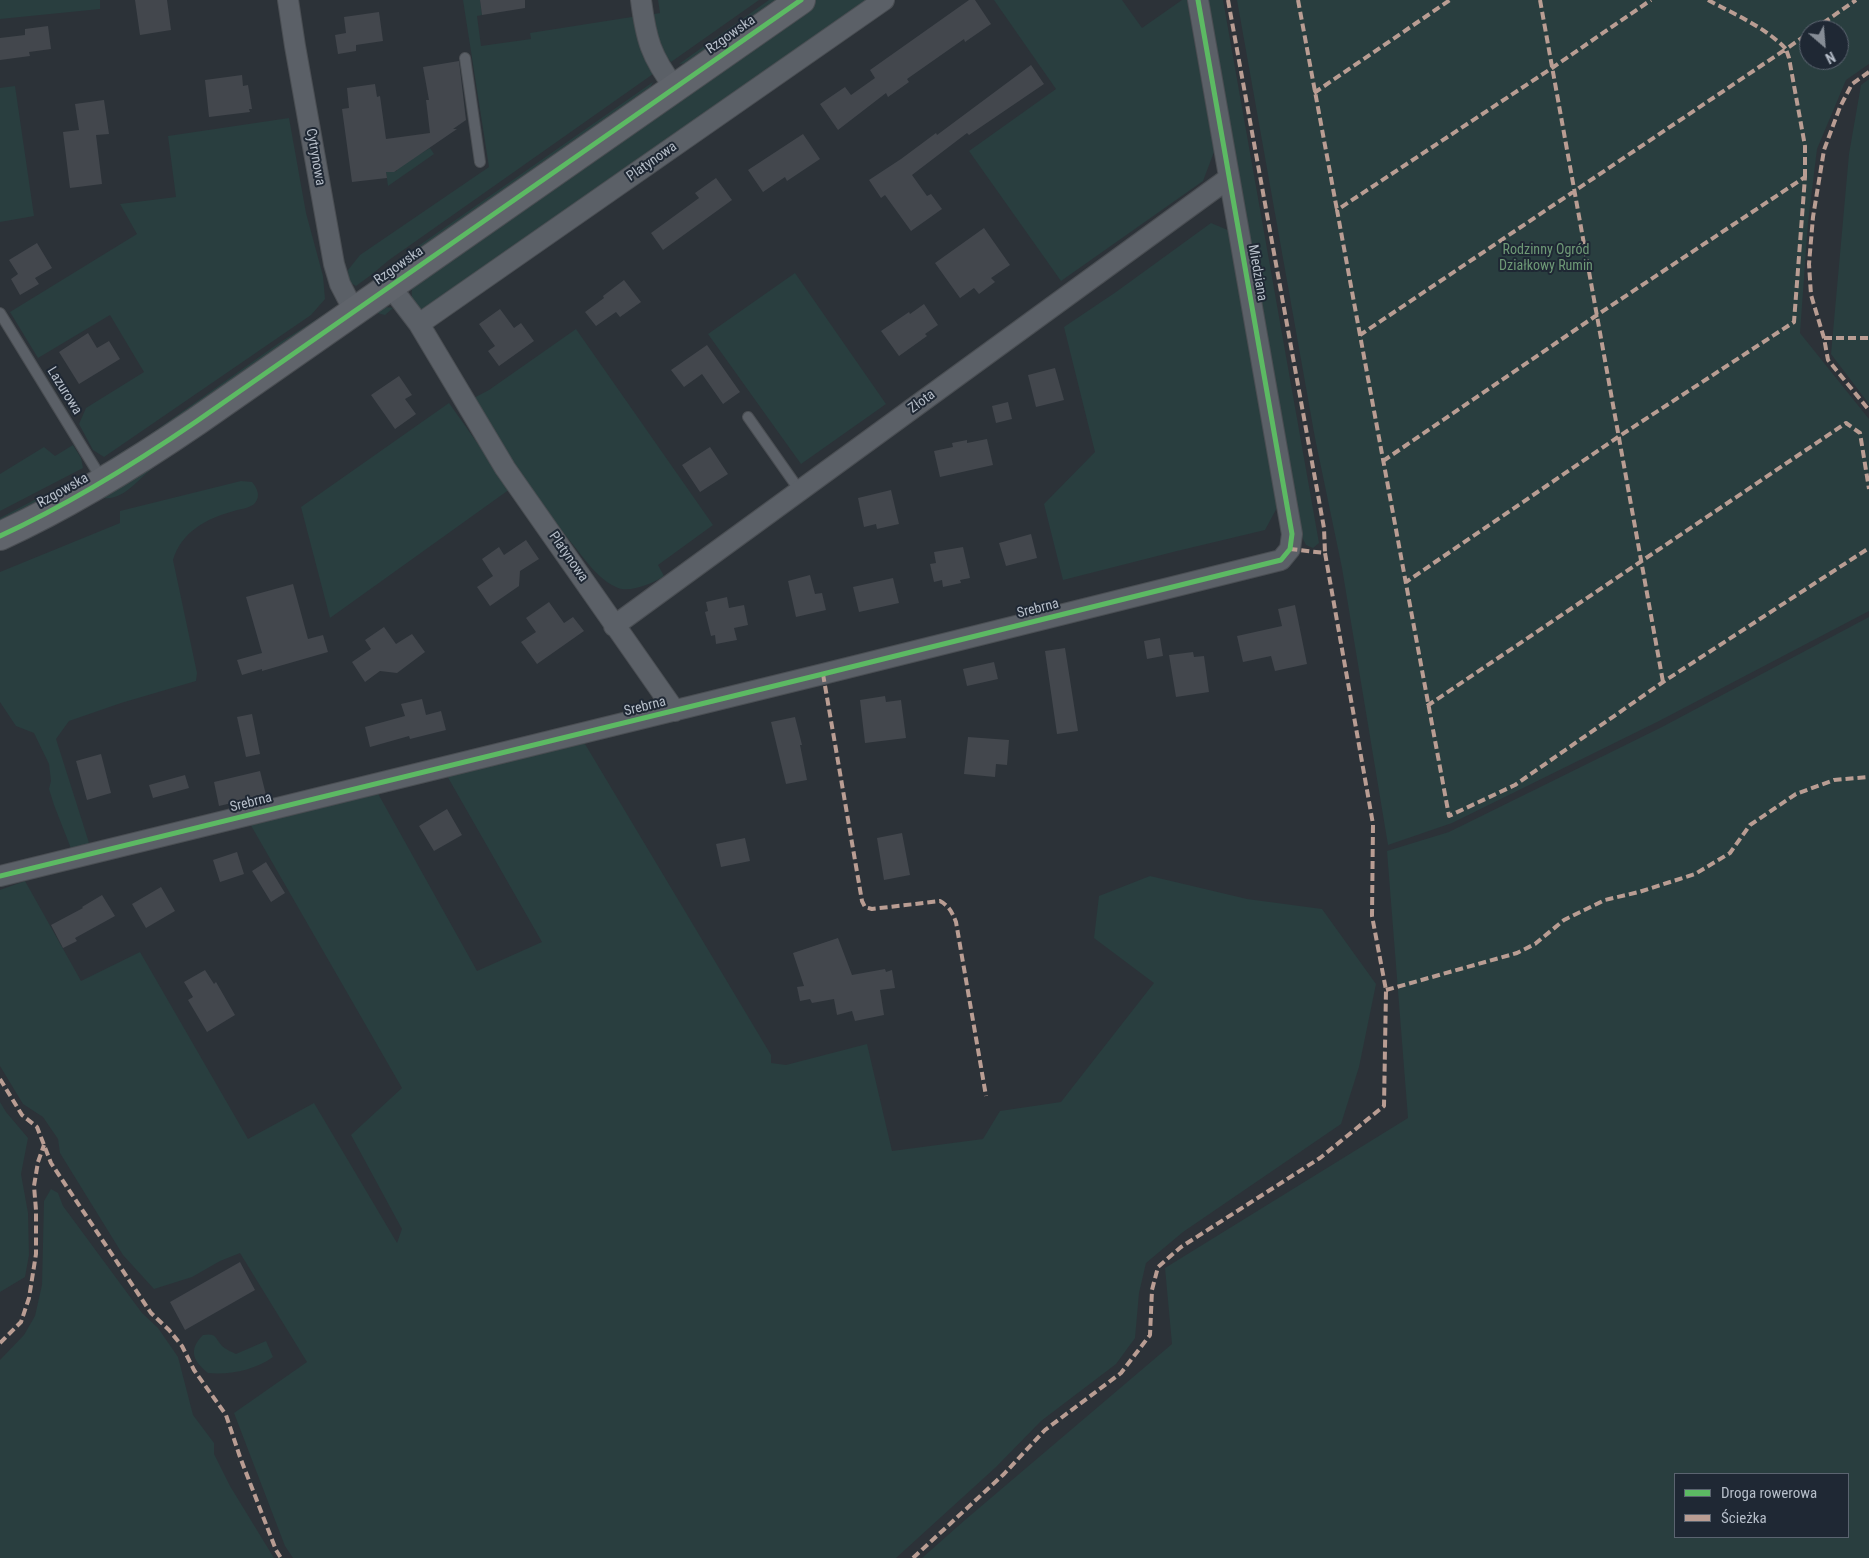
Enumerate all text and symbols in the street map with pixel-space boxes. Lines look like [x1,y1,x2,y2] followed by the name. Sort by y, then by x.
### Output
[703,12,759,58] street label: Rzgowska
[1799,20,1849,70] north arrow
[1823,48,1838,67] text: N
[302,127,328,187] street label: Cytrynowa
[624,139,680,185] street label: Platynowa
[1499,242,1593,274] park label: Rodzinny Ogród Działkowy Rumin
[371,243,427,289] street label: Rzgowska
[1244,244,1270,302] street label: Miedziana
[43,364,85,418] street label: Lazurowa
[905,387,939,417] street label: Złota
[34,470,92,512] street label: Rzgowska
[545,529,591,585] street label: Platynowa
[1015,596,1061,622] street label: Srebrna
[622,694,668,720] street label: Srebrna
[228,790,274,816] street label: Srebrna
[1674,1473,1849,1538] legend
[1721,1484,1817,1502] text: Droga rowerowa
[1721,1509,1767,1527] text: Ścieżka

